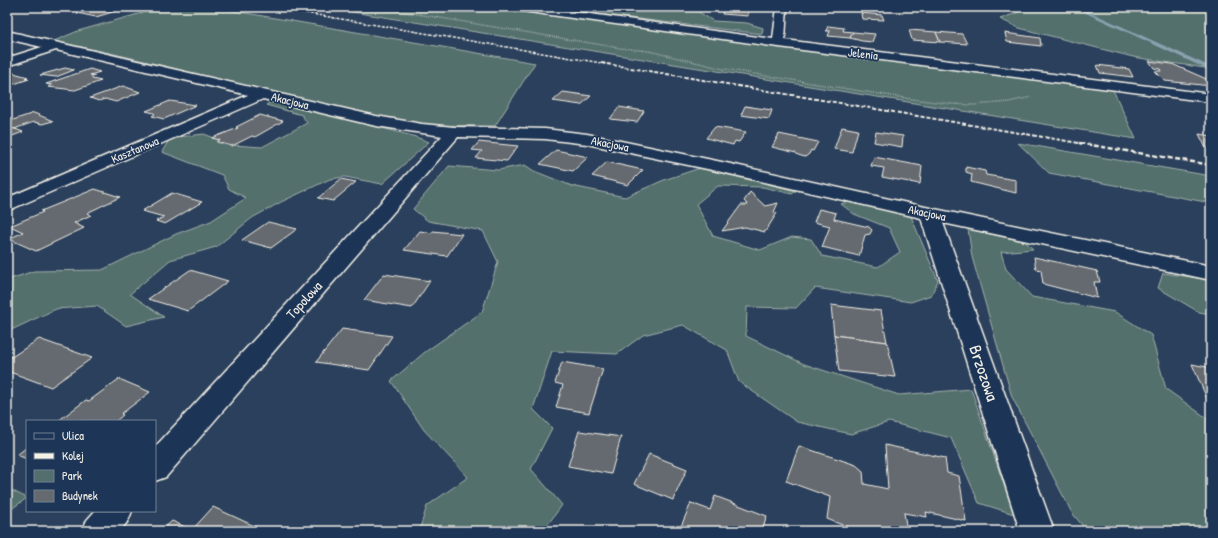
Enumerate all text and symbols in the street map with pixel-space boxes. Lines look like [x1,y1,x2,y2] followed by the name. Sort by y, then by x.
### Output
[847,43,879,64] street label: Jelenia
[270,88,311,113] street label: Akacjowa
[108,132,161,167] street label: Kasztanowa
[590,132,631,156] street label: Akacjowa
[907,200,948,225] street label: Akacjowa
[281,276,327,323] street label: Topolowa
[964,342,1005,404] street label: Brzozowa
[26,420,156,512] legend
[62,427,84,444] text: Ulica
[62,447,84,464] text: Kolej
[62,467,82,484] text: Park
[62,487,98,504] text: Budynek

